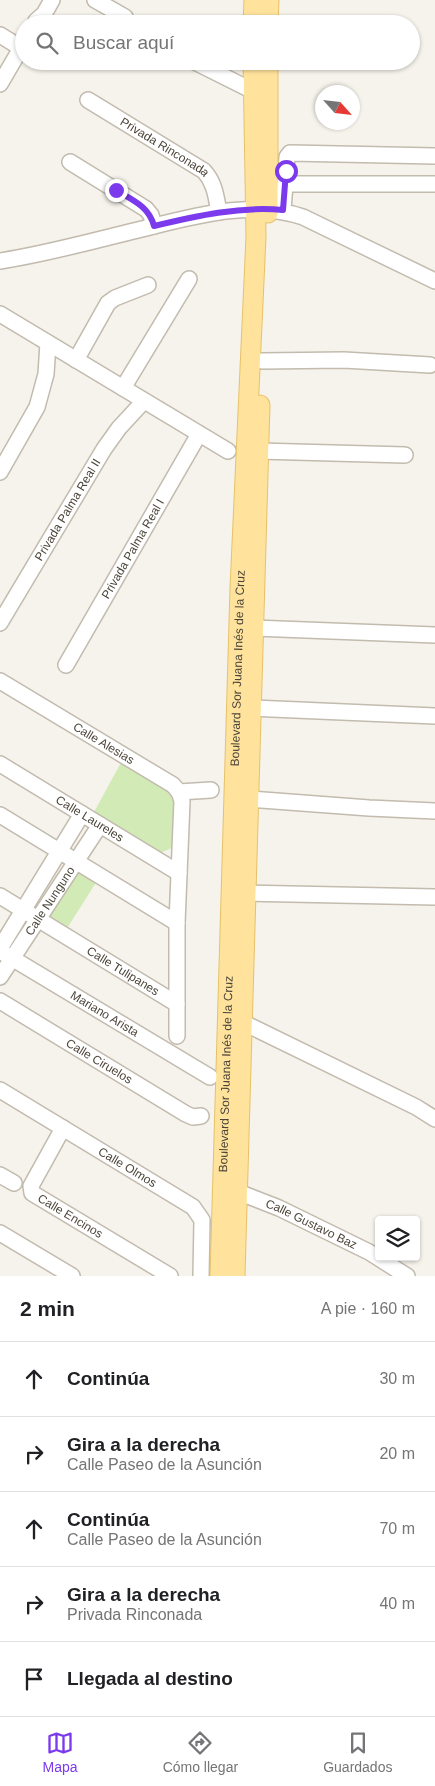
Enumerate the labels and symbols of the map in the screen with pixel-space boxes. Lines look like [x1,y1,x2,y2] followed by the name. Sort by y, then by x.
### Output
[315,85,360,130] north arrow
[118,115,213,179] street label: Privada Rinconada
[275,160,298,183] route start
[105,179,128,202] route end
[32,456,104,563] street label: Privada Palma Real II
[99,496,167,601] street label: Privada Palma Real I
[228,570,248,767] street label: Boulevard Sor Juana Inés de la Cruz
[71,720,137,767] street label: Calle Alesias
[53,793,126,845] street label: Calle Laureles
[22,864,78,938] street label: Calle Nunguno
[84,944,162,998] street label: Calle Tulipanes
[216,976,236,1172] street label: Boulevard Sor Juana Inés de la Cruz
[68,988,141,1040] street label: Mariano Arista
[64,1036,135,1087] street label: Calle Ciruelos
[96,1144,159,1190] street label: Calle Olmos
[35,1191,105,1241] street label: Calle Encinos
[264,1196,359,1252] street label: Calle Gustavo Baz

